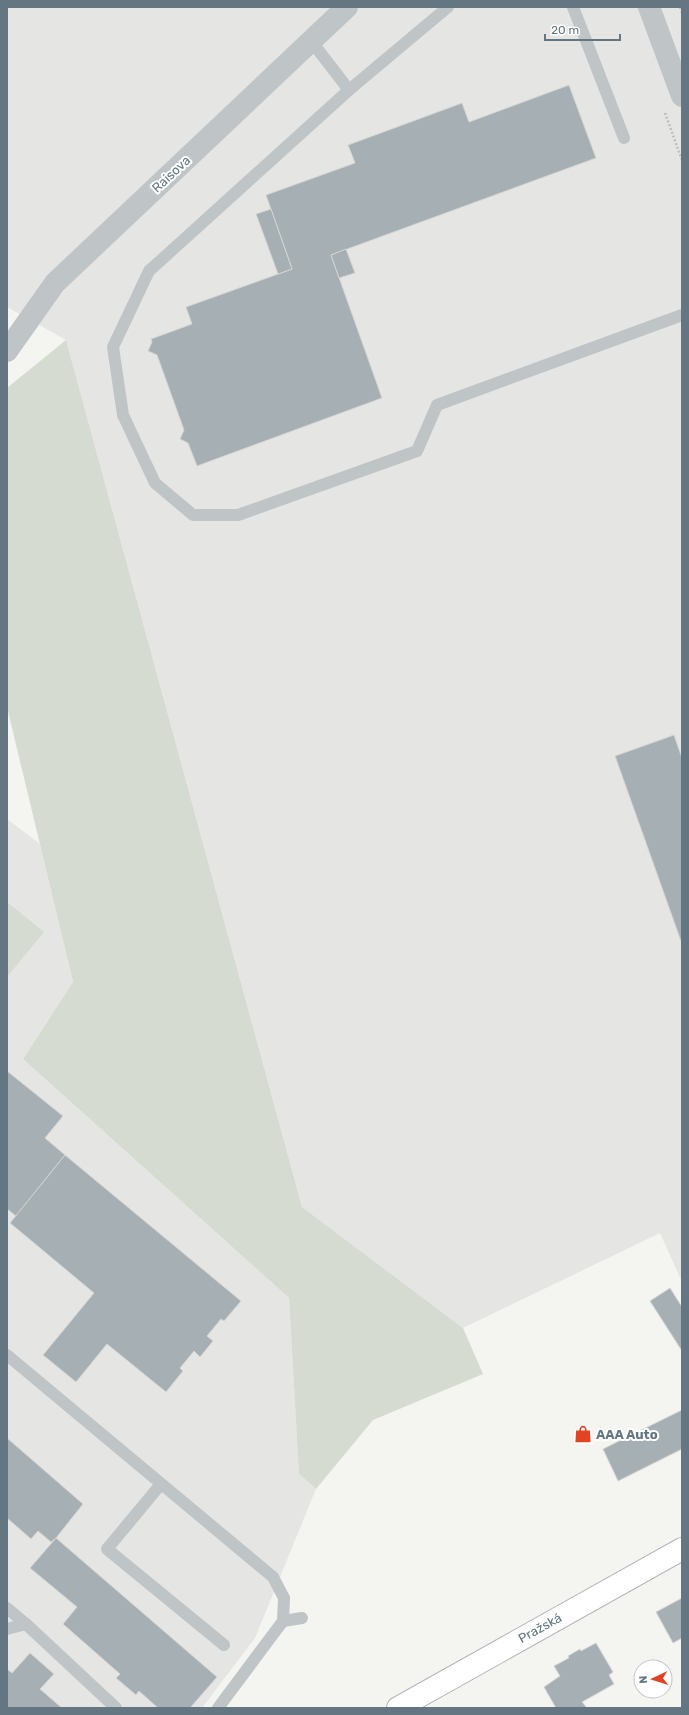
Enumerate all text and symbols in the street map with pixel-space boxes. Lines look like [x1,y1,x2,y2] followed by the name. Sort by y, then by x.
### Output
[545,16,620,42] scale bar
[551,23,579,37] text: 20 m
[149,153,193,195] street label: Raisova
[573,1424,593,1444] shop icon: AAA Auto
[596,1427,658,1442] place label: AAA Auto
[516,1610,564,1646] street label: Pražská
[633,1659,673,1699] north arrow
[637,1675,650,1684] text: N

